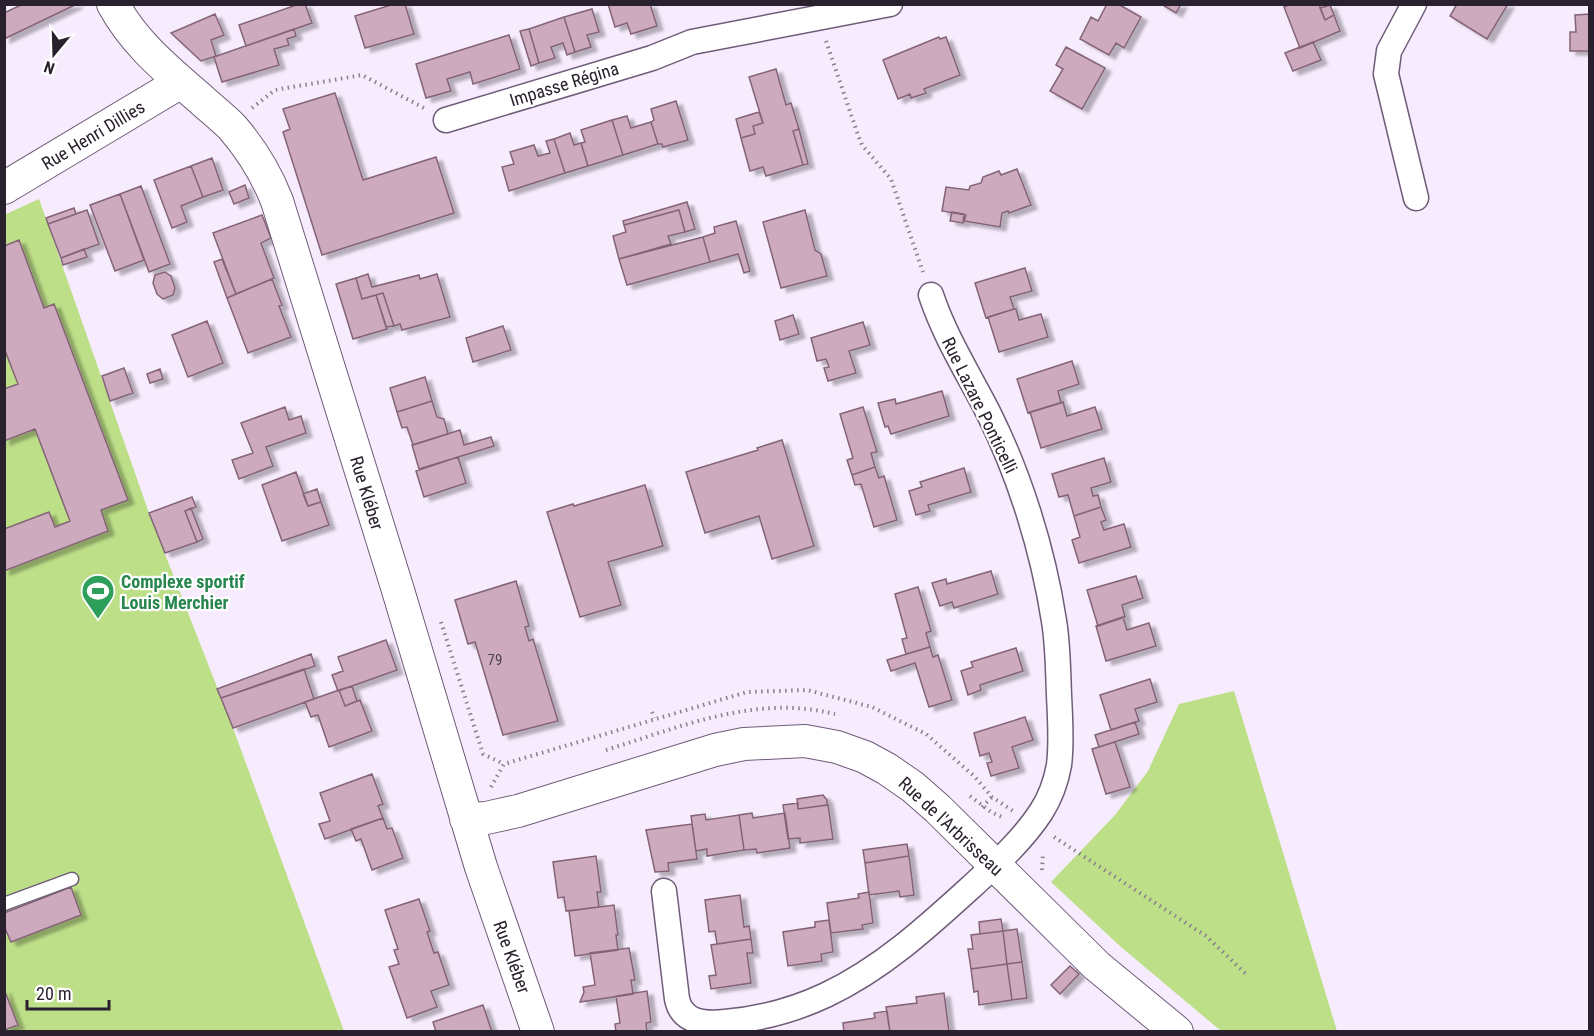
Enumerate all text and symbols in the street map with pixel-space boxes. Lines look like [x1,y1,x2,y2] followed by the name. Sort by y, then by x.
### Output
[24,24,84,84] north arrow
[42,57,57,78] text: N
[507,57,621,111] street label: Impasse Régina
[38,96,148,174] street label: Rue Henri Dillies
[938,334,1022,476] street label: Rue Lazare Ponticelli
[346,454,388,533] street label: Rue Kléber
[121,571,245,613] place label: Complexe sportif Louis Merchier
[80,573,116,620] sports icon: Complexe sportif Louis Merchier
[488,651,502,669] house number: 79
[894,772,1008,880] street label: Rue de l'Arbrisseau
[489,918,535,997] street label: Rue Kléber
[27,973,110,1011] scale bar
[36,983,71,1004] text: 20 m

